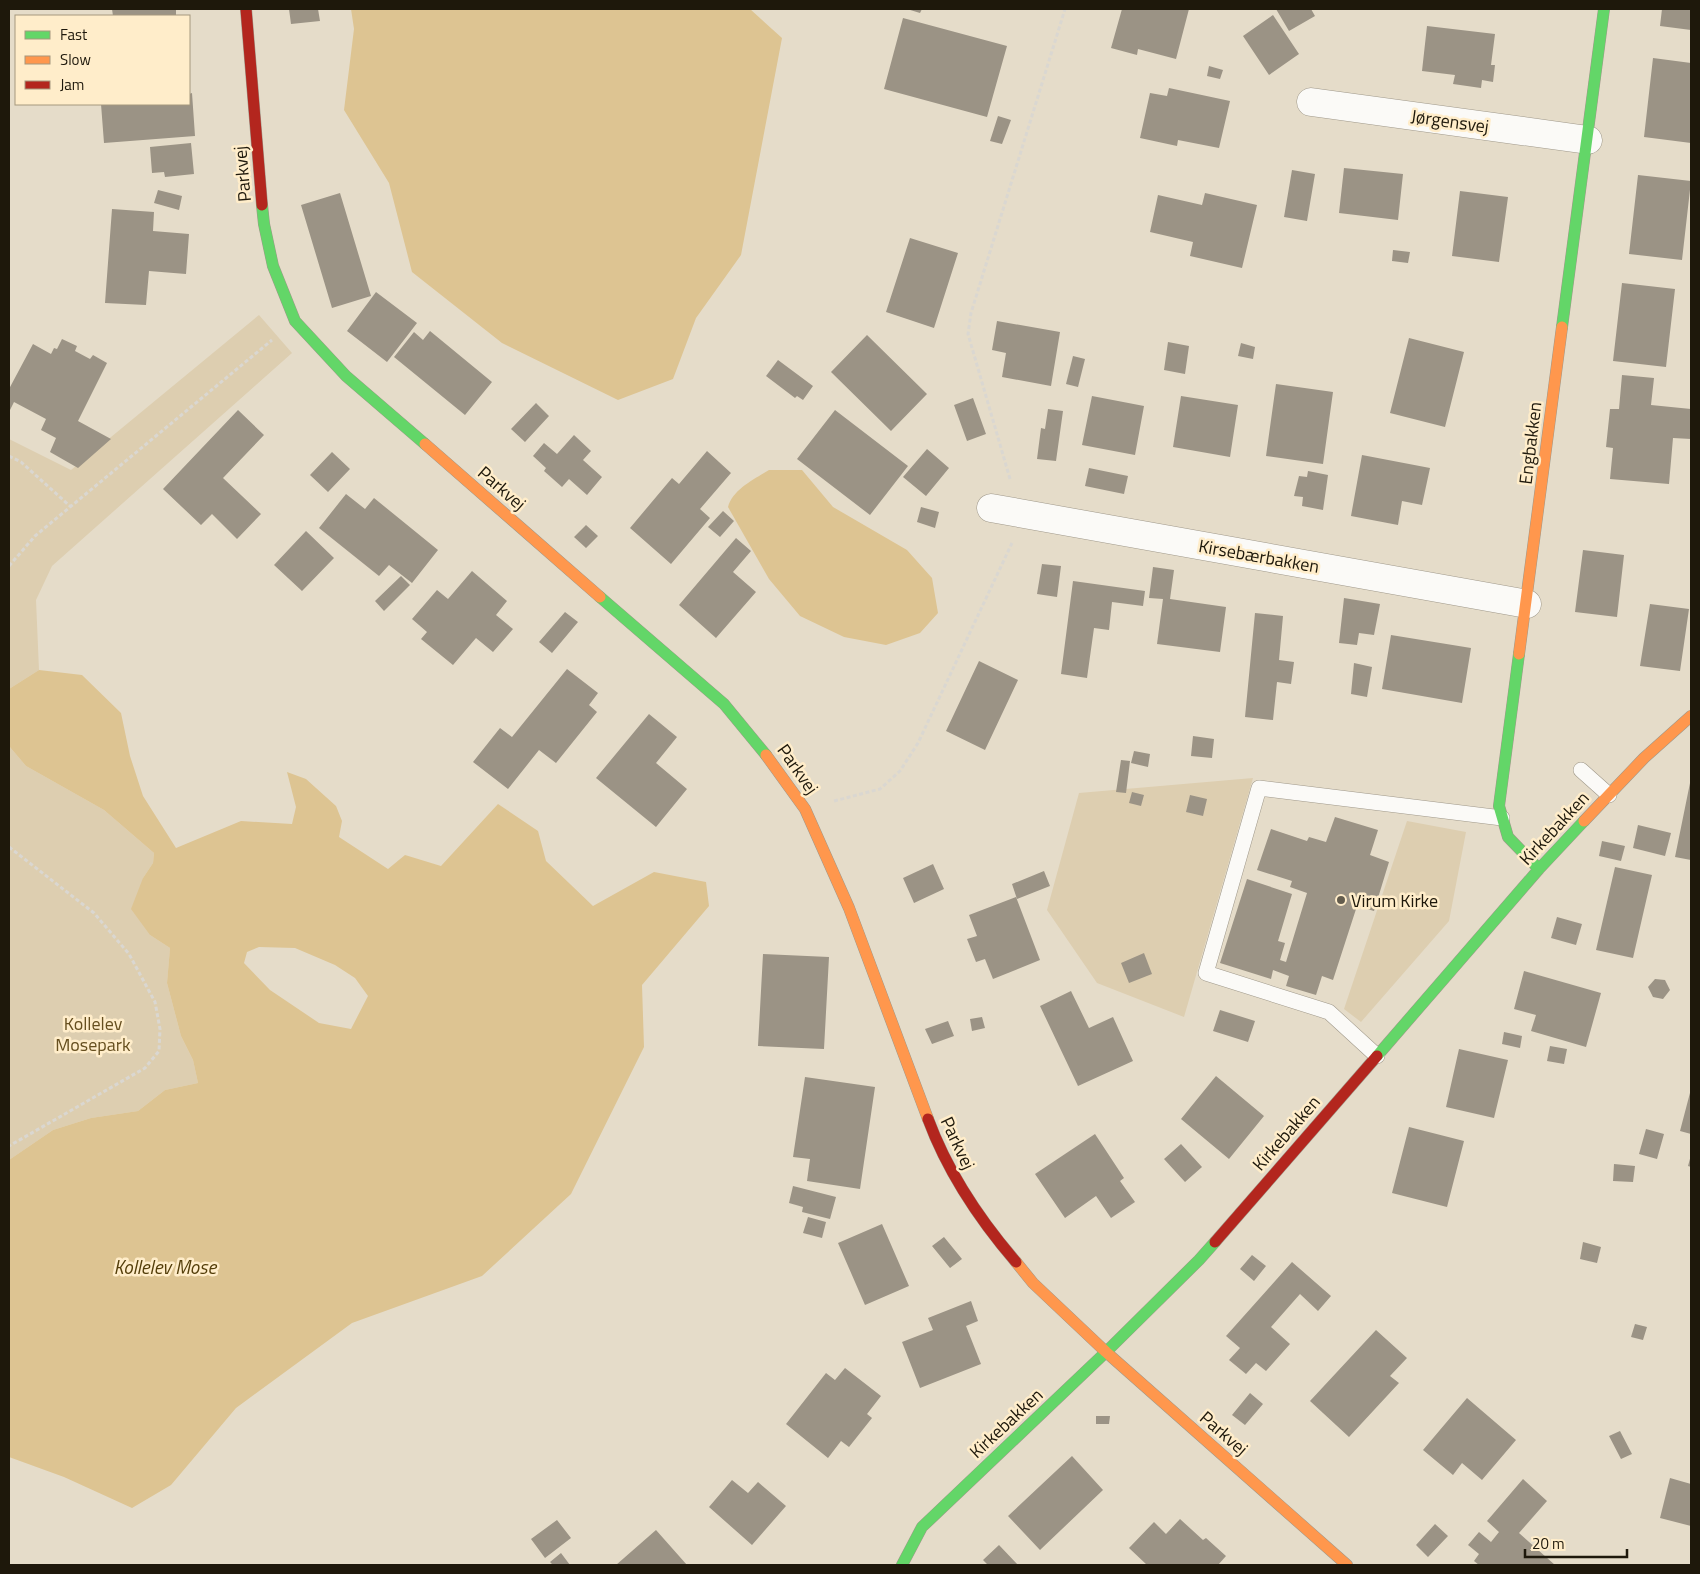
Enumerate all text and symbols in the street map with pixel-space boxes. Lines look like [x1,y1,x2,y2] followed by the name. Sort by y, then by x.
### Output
[15,15,190,105] legend
[60,23,88,46] text: Fast
[60,48,91,71] text: Slow
[60,73,84,96] text: Jam
[1409,102,1491,140] street label: Jørgensvej
[226,145,258,203] street label: Parkvej
[1512,400,1548,486] street label: Engbakken
[472,459,532,517] street label: Parkvej
[1196,532,1322,580] street label: Kirsebærbakken
[771,738,825,800] street label: Parkvej
[1513,785,1595,871] street label: Kirkebakken
[1351,887,1438,914] place label: Virum Kirke
[1335,894,1347,906] marker: Virum Kirke
[55,1010,131,1058] park label: Kollelev Mosepark
[1246,1089,1326,1177] street label: Kirkebakken
[934,1112,982,1174] street label: Parkvej
[114,1252,217,1281] water label: Kollelev Mose
[963,1382,1049,1464] street label: Kirkebakken
[1194,1404,1254,1462] street label: Parkvej
[1525,1526,1628,1558] scale bar
[1532,1532,1565,1555] text: 20 m

